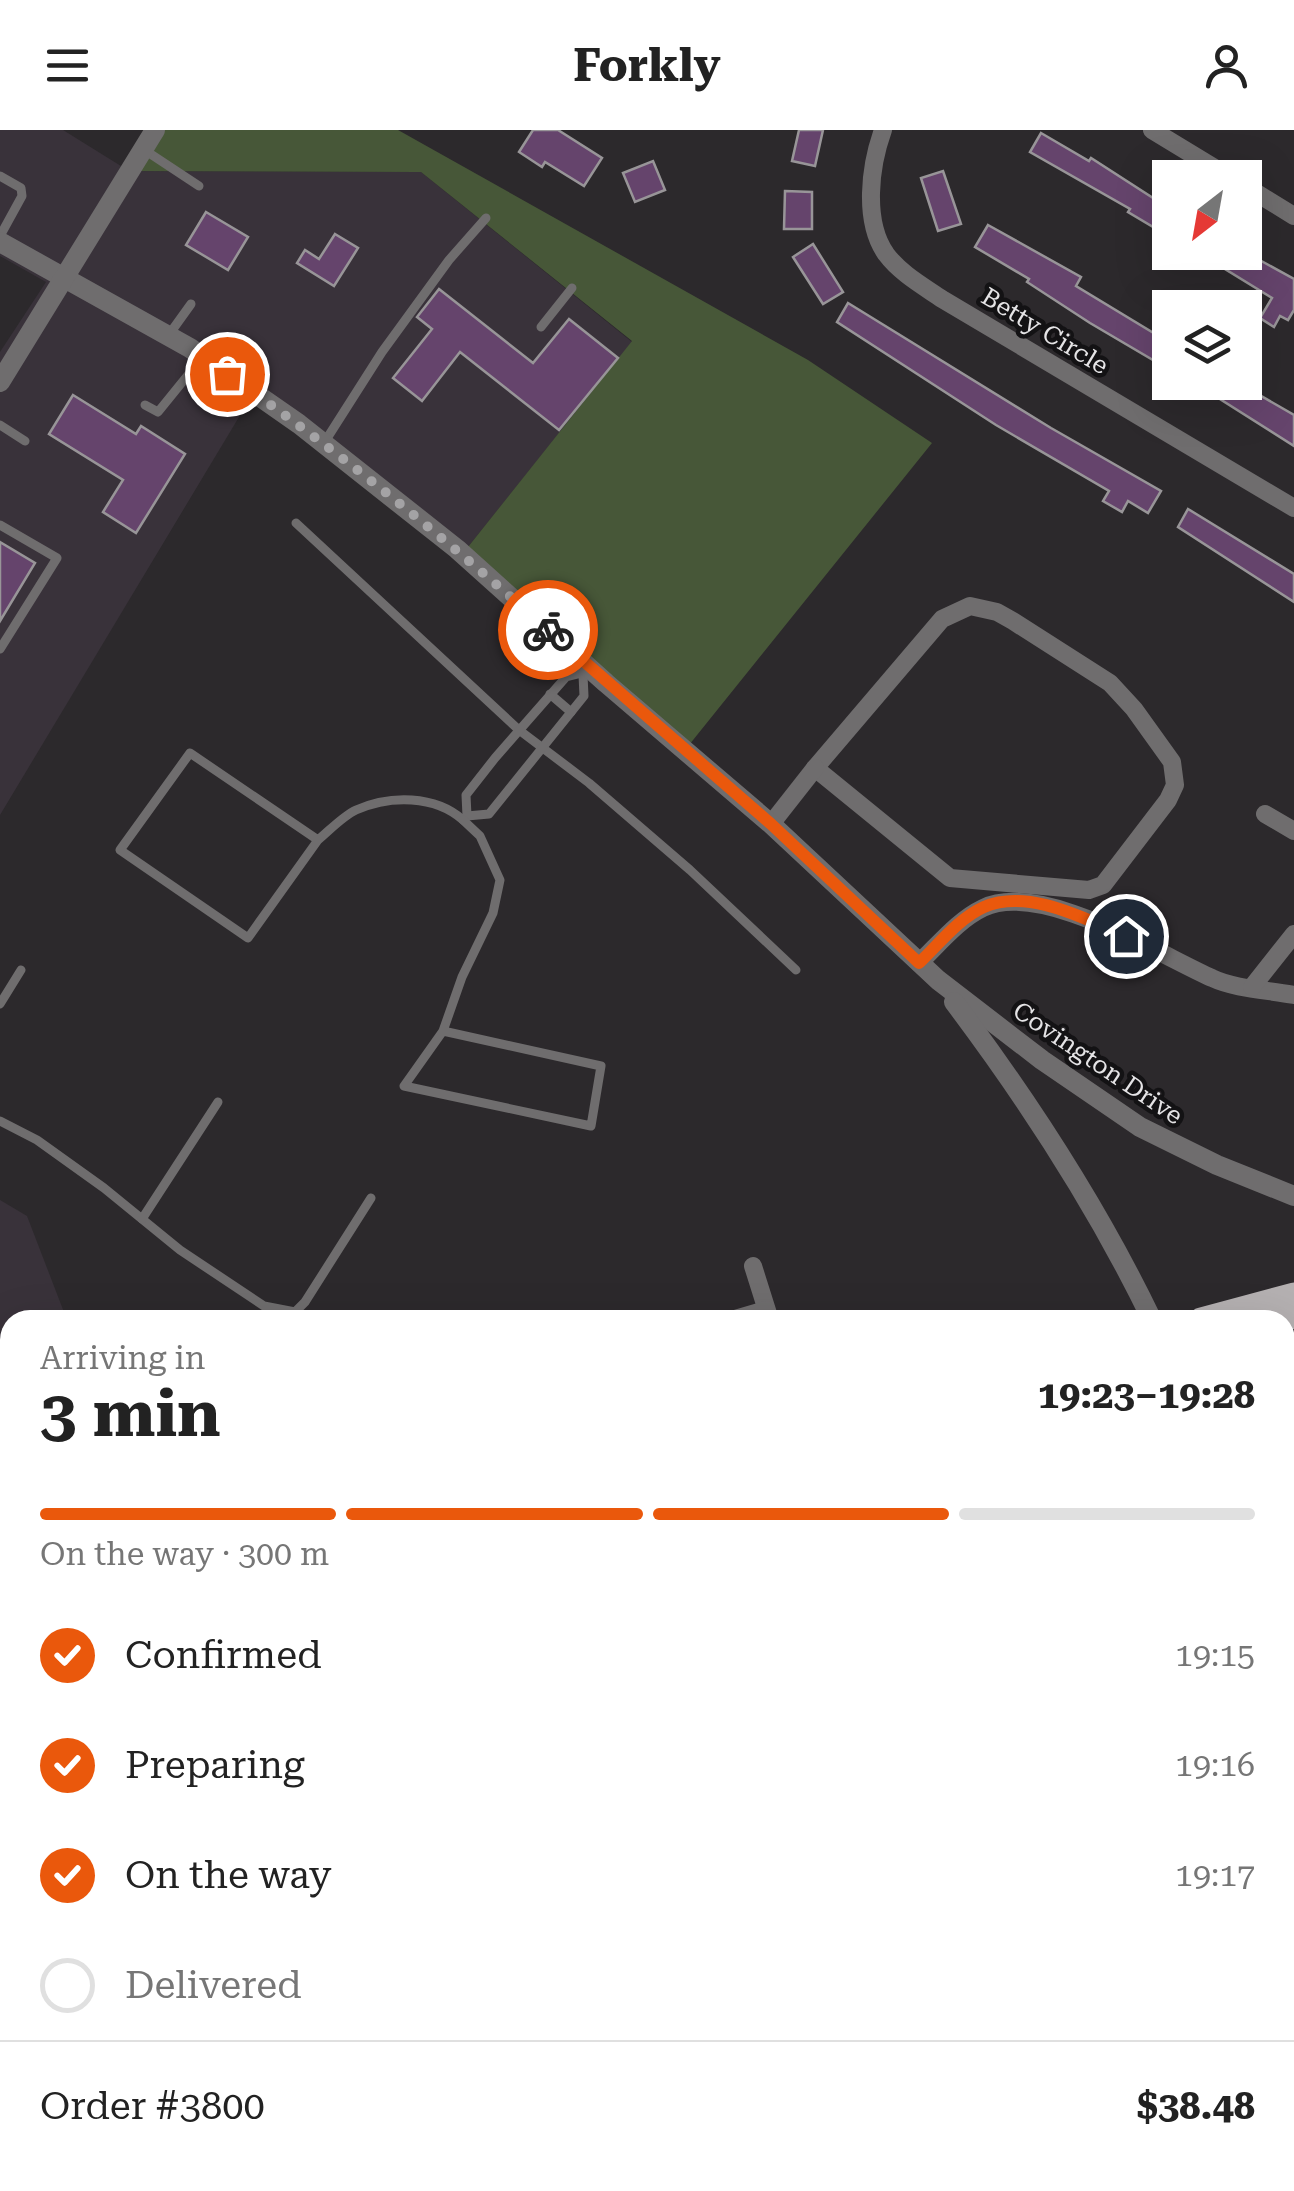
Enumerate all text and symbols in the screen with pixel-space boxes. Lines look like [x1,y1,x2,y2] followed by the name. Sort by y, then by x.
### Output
[40,38,95,93] icon: menu
[1199,38,1254,93] icon: person
[573,39,721,92] text: Forkly
[1152,160,1262,270] north arrow
[1152,160,1262,400] map controls
[976,282,1114,380] street label: Betty Circle
[1152,290,1262,400] button: layers
[185,332,270,417] pin
[200,347,255,402] icon: bag
[498,580,598,680] courier
[521,603,576,658] icon: bike
[1084,894,1169,979] pin
[1099,909,1154,964] icon: home
[1008,996,1188,1130] street label: Covington Drive
[40,1339,205,1377] text: Arriving in
[1038,1373,1255,1417] text: 19:23–19:28
[40,1376,221,1452] text: 3 min
[40,1535,329,1573] text: On the way · 300 m
[40,1628,95,1683] icon: check
[125,1633,322,1677] text: Confirmed
[1175,1636,1255,1674] text: 19:15
[40,1738,95,1793] icon: check
[125,1743,305,1787] text: Preparing
[1175,1746,1255,1784] text: 19:16
[40,1848,95,1903] icon: check
[125,1853,331,1897] text: On the way
[1175,1856,1255,1894] text: 19:17
[125,1963,302,2007] text: Delivered
[40,2084,265,2128] text: Order #3800
[1137,2084,1255,2128] text: $38.48

